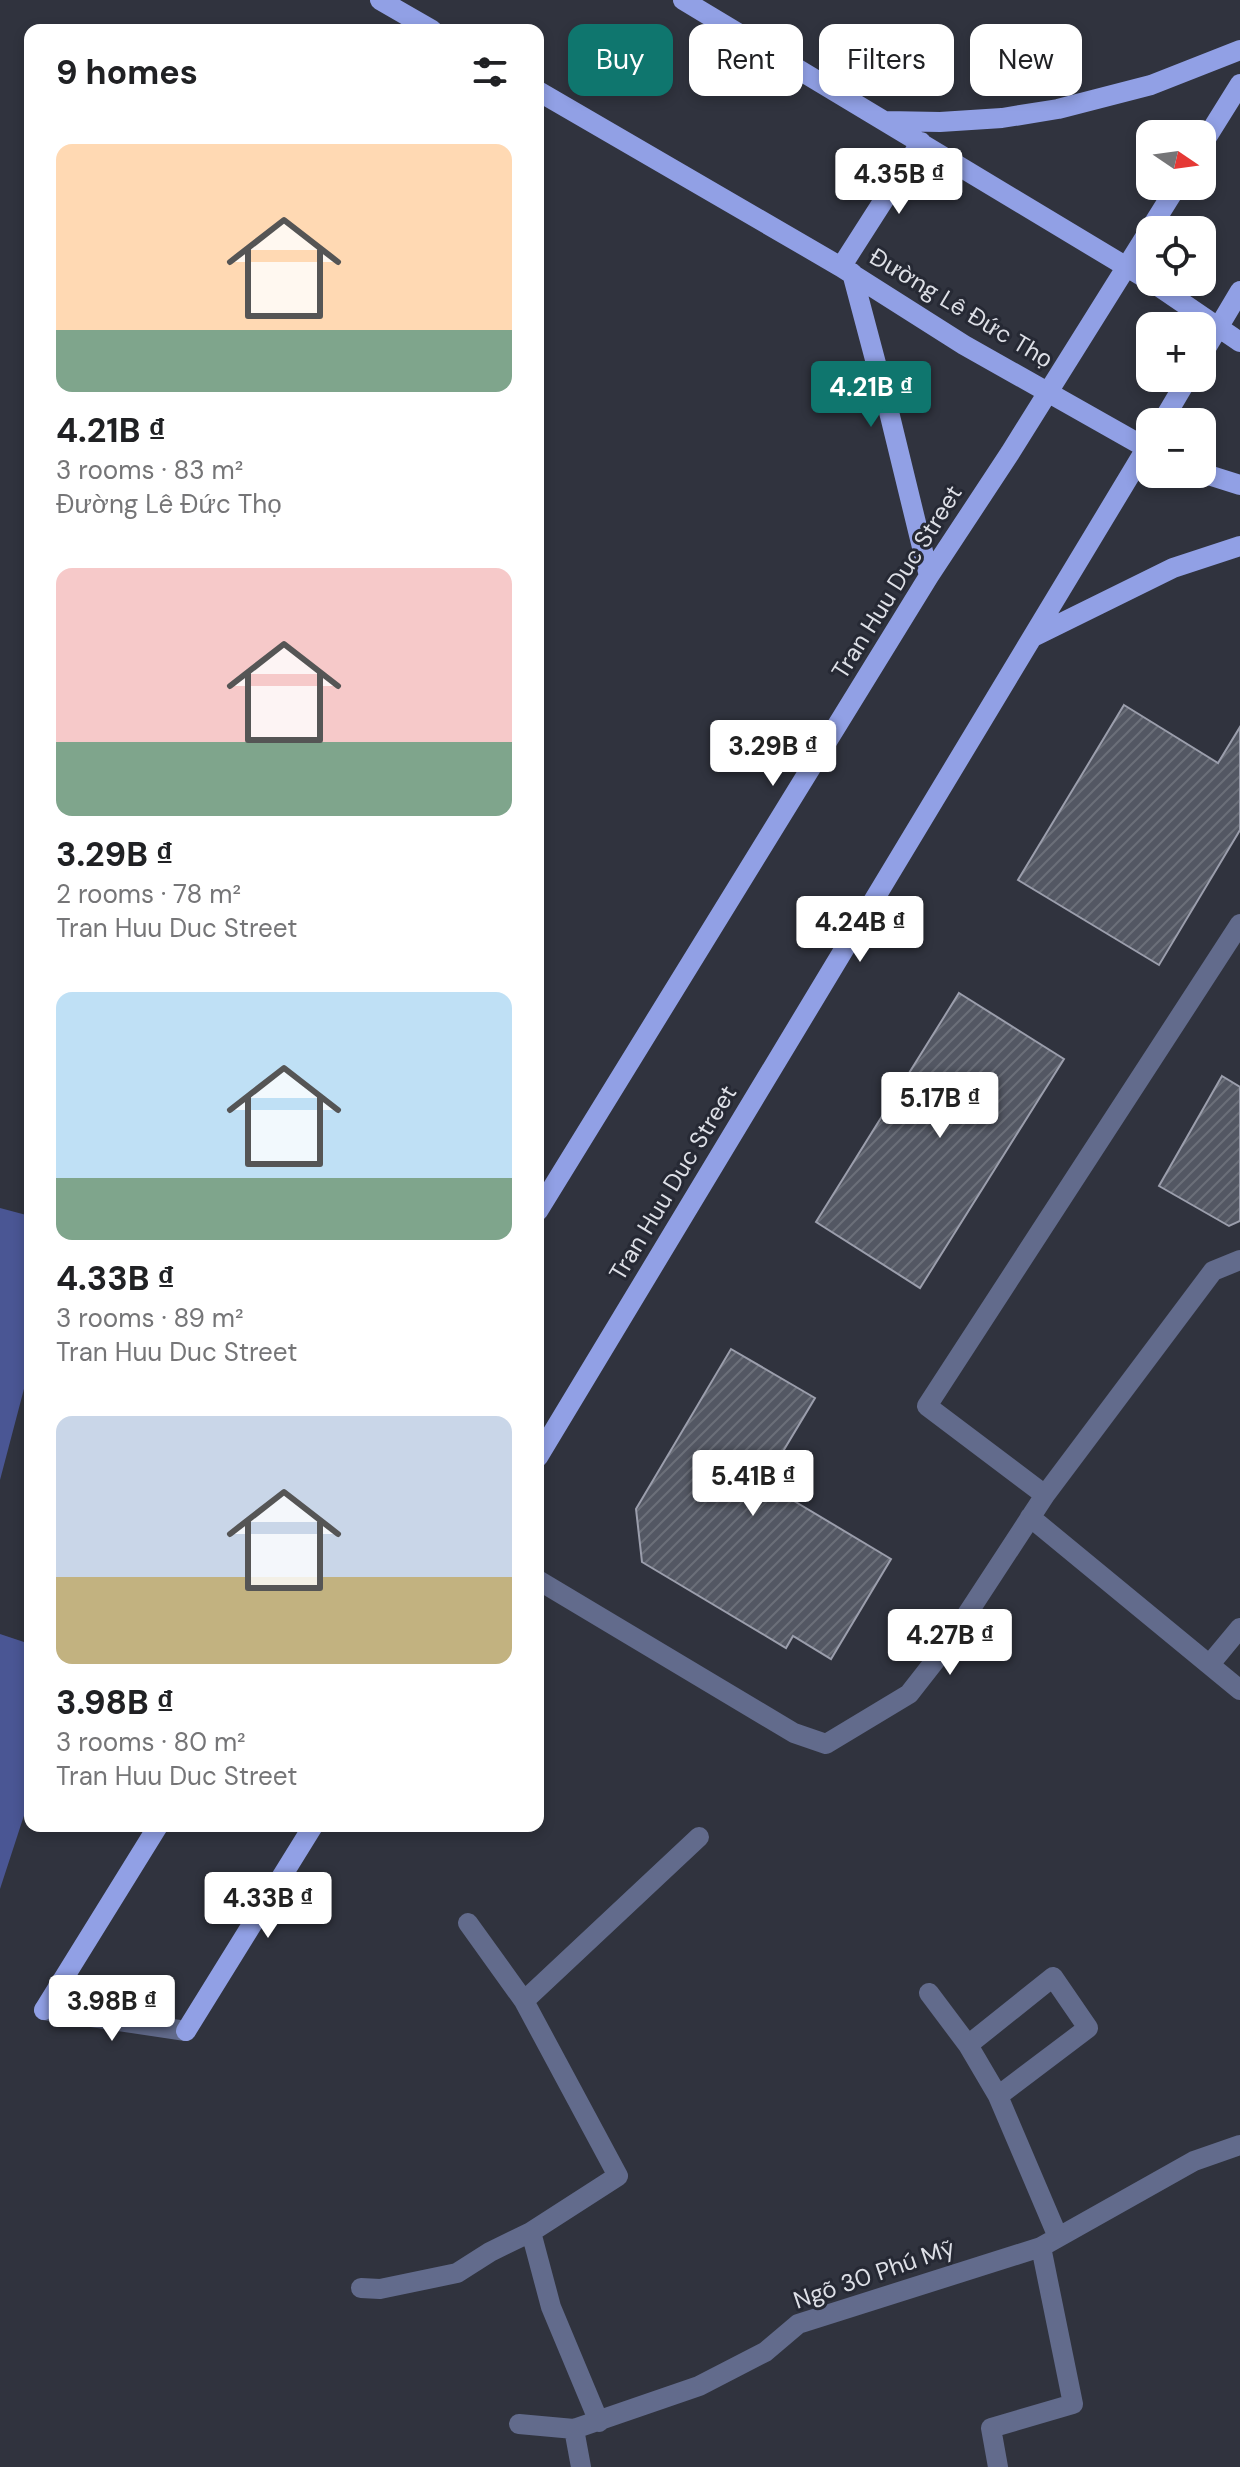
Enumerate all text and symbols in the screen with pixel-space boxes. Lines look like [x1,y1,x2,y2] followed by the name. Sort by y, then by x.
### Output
[568,24,673,96] chip: Buy
[689,24,803,96] chip: Rent
[819,24,954,96] chip: Filters
[970,24,1082,96] chip: New
[56,50,198,95] text: 9 homes
[468,50,512,94] icon: filters
[1136,120,1216,200] north arrow
[1136,120,1216,488] map controls
[825,148,973,216] pin: 4.35B ₫
[853,157,945,191] text: 4.35B ₫
[212,196,356,340] icon: home
[1136,216,1216,296] button: locate
[864,241,1059,375] street label: Đường Lê Đức Thọ
[1136,312,1216,392] button: +
[797,361,945,429] pin: 4.21B ₫
[829,370,913,404] text: 4.21B ₫
[56,408,166,453] text: 4.21B ₫
[1136,408,1216,488] button: −
[56,453,243,487] text: 3 rooms · 83 m²
[824,479,969,684] street label: Tran Huu Duc Street
[56,487,282,521] text: Đường Lê Đức Thọ
[212,620,356,764] icon: home
[699,720,847,788] pin: 3.29B ₫
[728,729,818,763] text: 3.29B ₫
[56,832,173,877] text: 3.29B ₫
[56,877,241,911] text: 2 rooms · 78 m²
[786,896,934,964] pin: 4.24B ₫
[814,905,906,939] text: 4.24B ₫
[56,911,297,945] text: Tran Huu Duc Street
[212,1044,356,1188] icon: home
[866,1072,1014,1140] pin: 5.17B ₫
[602,1079,743,1286] street label: Tran Huu Duc Street
[899,1081,981,1115] text: 5.17B ₫
[56,1256,175,1301] text: 4.33B ₫
[56,1301,244,1335] text: 3 rooms · 89 m²
[56,1335,297,1369] text: Tran Huu Duc Street
[679,1450,827,1518] pin: 5.41B ₫
[710,1459,796,1493] text: 5.41B ₫
[212,1468,356,1612] icon: home
[876,1609,1024,1677] pin: 4.27B ₫
[906,1618,994,1652] text: 4.27B ₫
[56,1680,174,1725] text: 3.98B ₫
[56,1725,246,1759] text: 3 rooms · 80 m²
[56,1759,297,1793] text: Tran Huu Duc Street
[194,1872,342,1940] pin: 4.33B ₫
[223,1881,313,1915] text: 4.33B ₫
[38,1975,186,2043] pin: 3.98B ₫
[67,1984,157,2018] text: 3.98B ₫
[789,2231,959,2316] street label: Ngõ 30 Phú Mỹ

